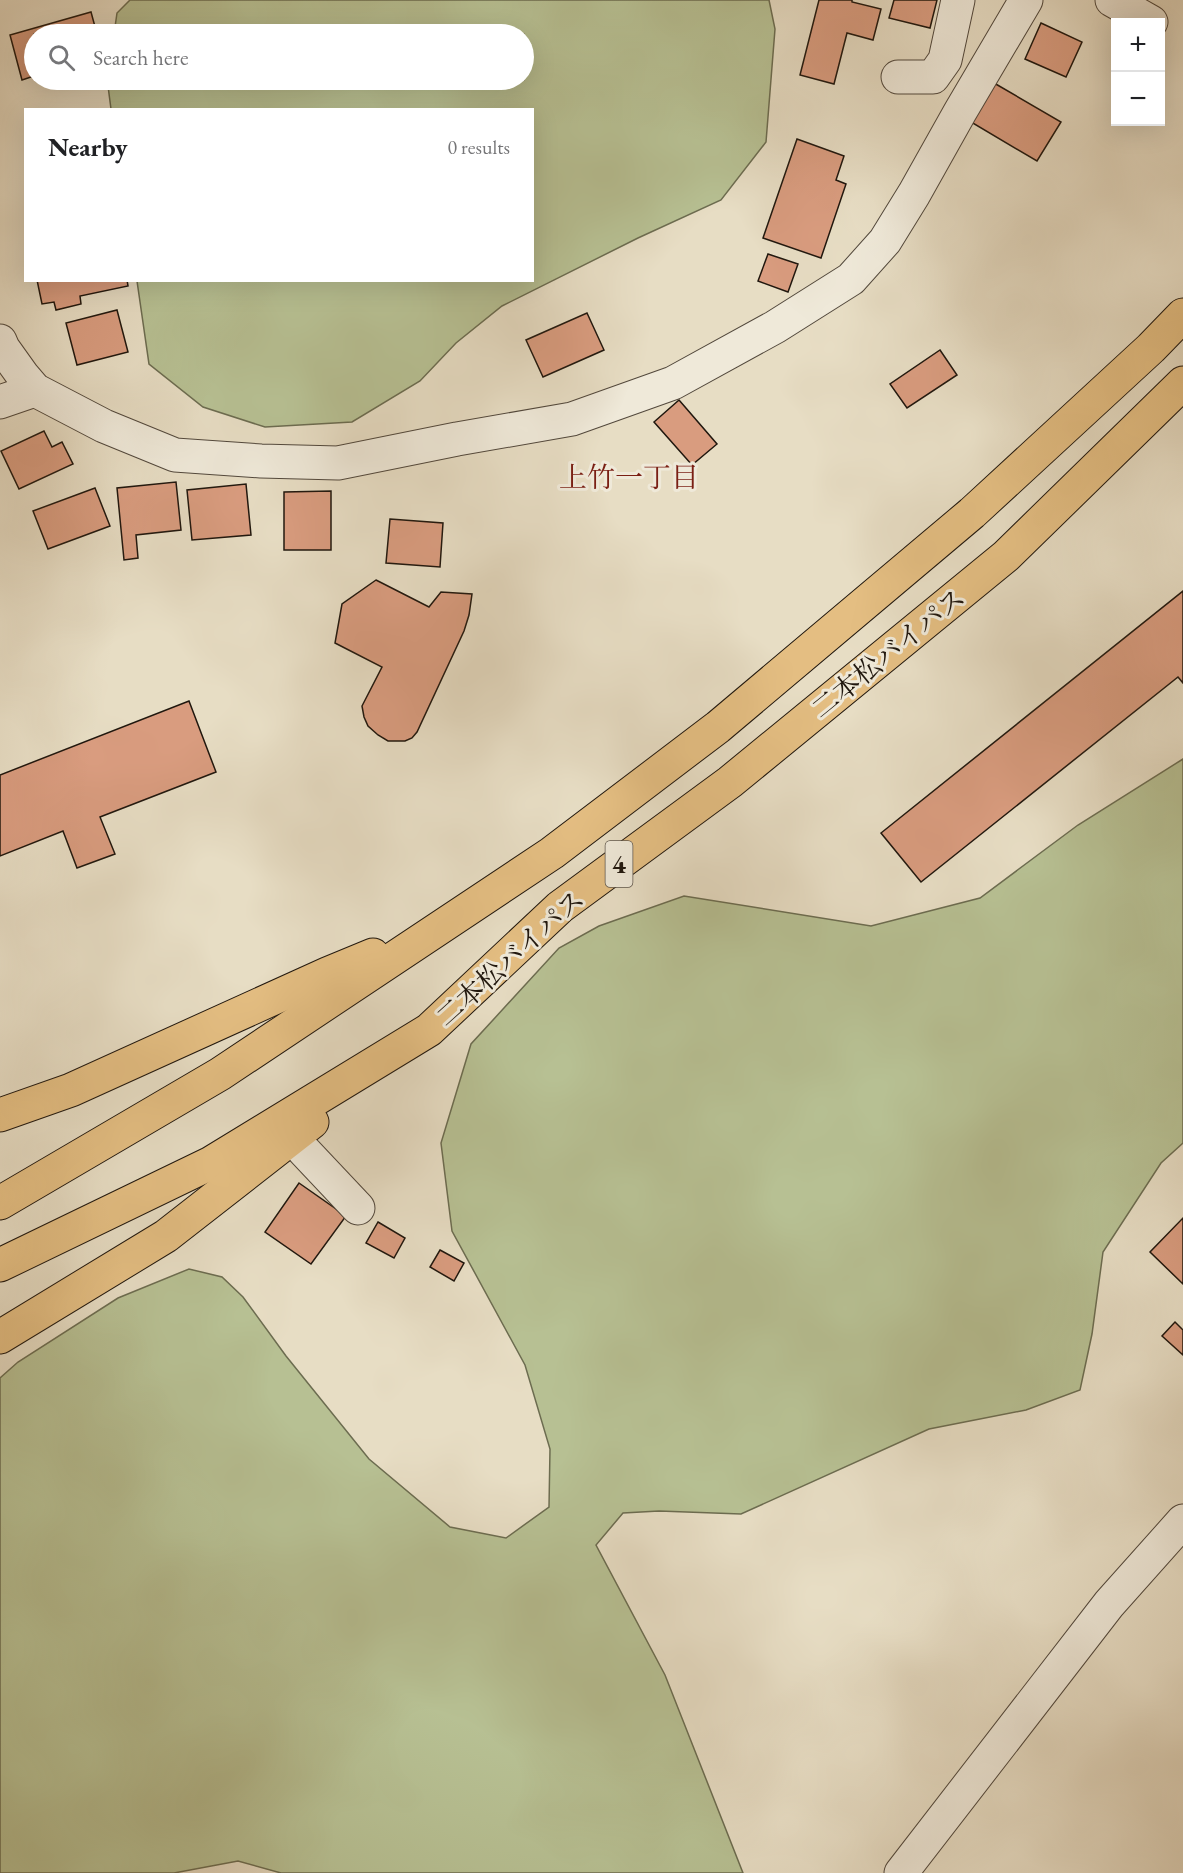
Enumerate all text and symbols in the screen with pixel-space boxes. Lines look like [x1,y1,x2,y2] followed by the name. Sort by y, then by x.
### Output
[1111,18,1165,126] map controls
[1111,18,1165,72] button: +
[24,24,534,90] search box
[45,41,78,74] icon: search
[93,43,188,72] text: Search here
[1111,72,1165,126] button: −
[48,130,128,164] text: Nearby
[447,134,510,160] text: 0 results
[559,459,699,495] district label: 上竹一丁目
[804,580,972,726] street label: 二本松バイパス
[606,841,632,887] road number: 4
[428,882,592,1034] street label: 二本松バイパス

